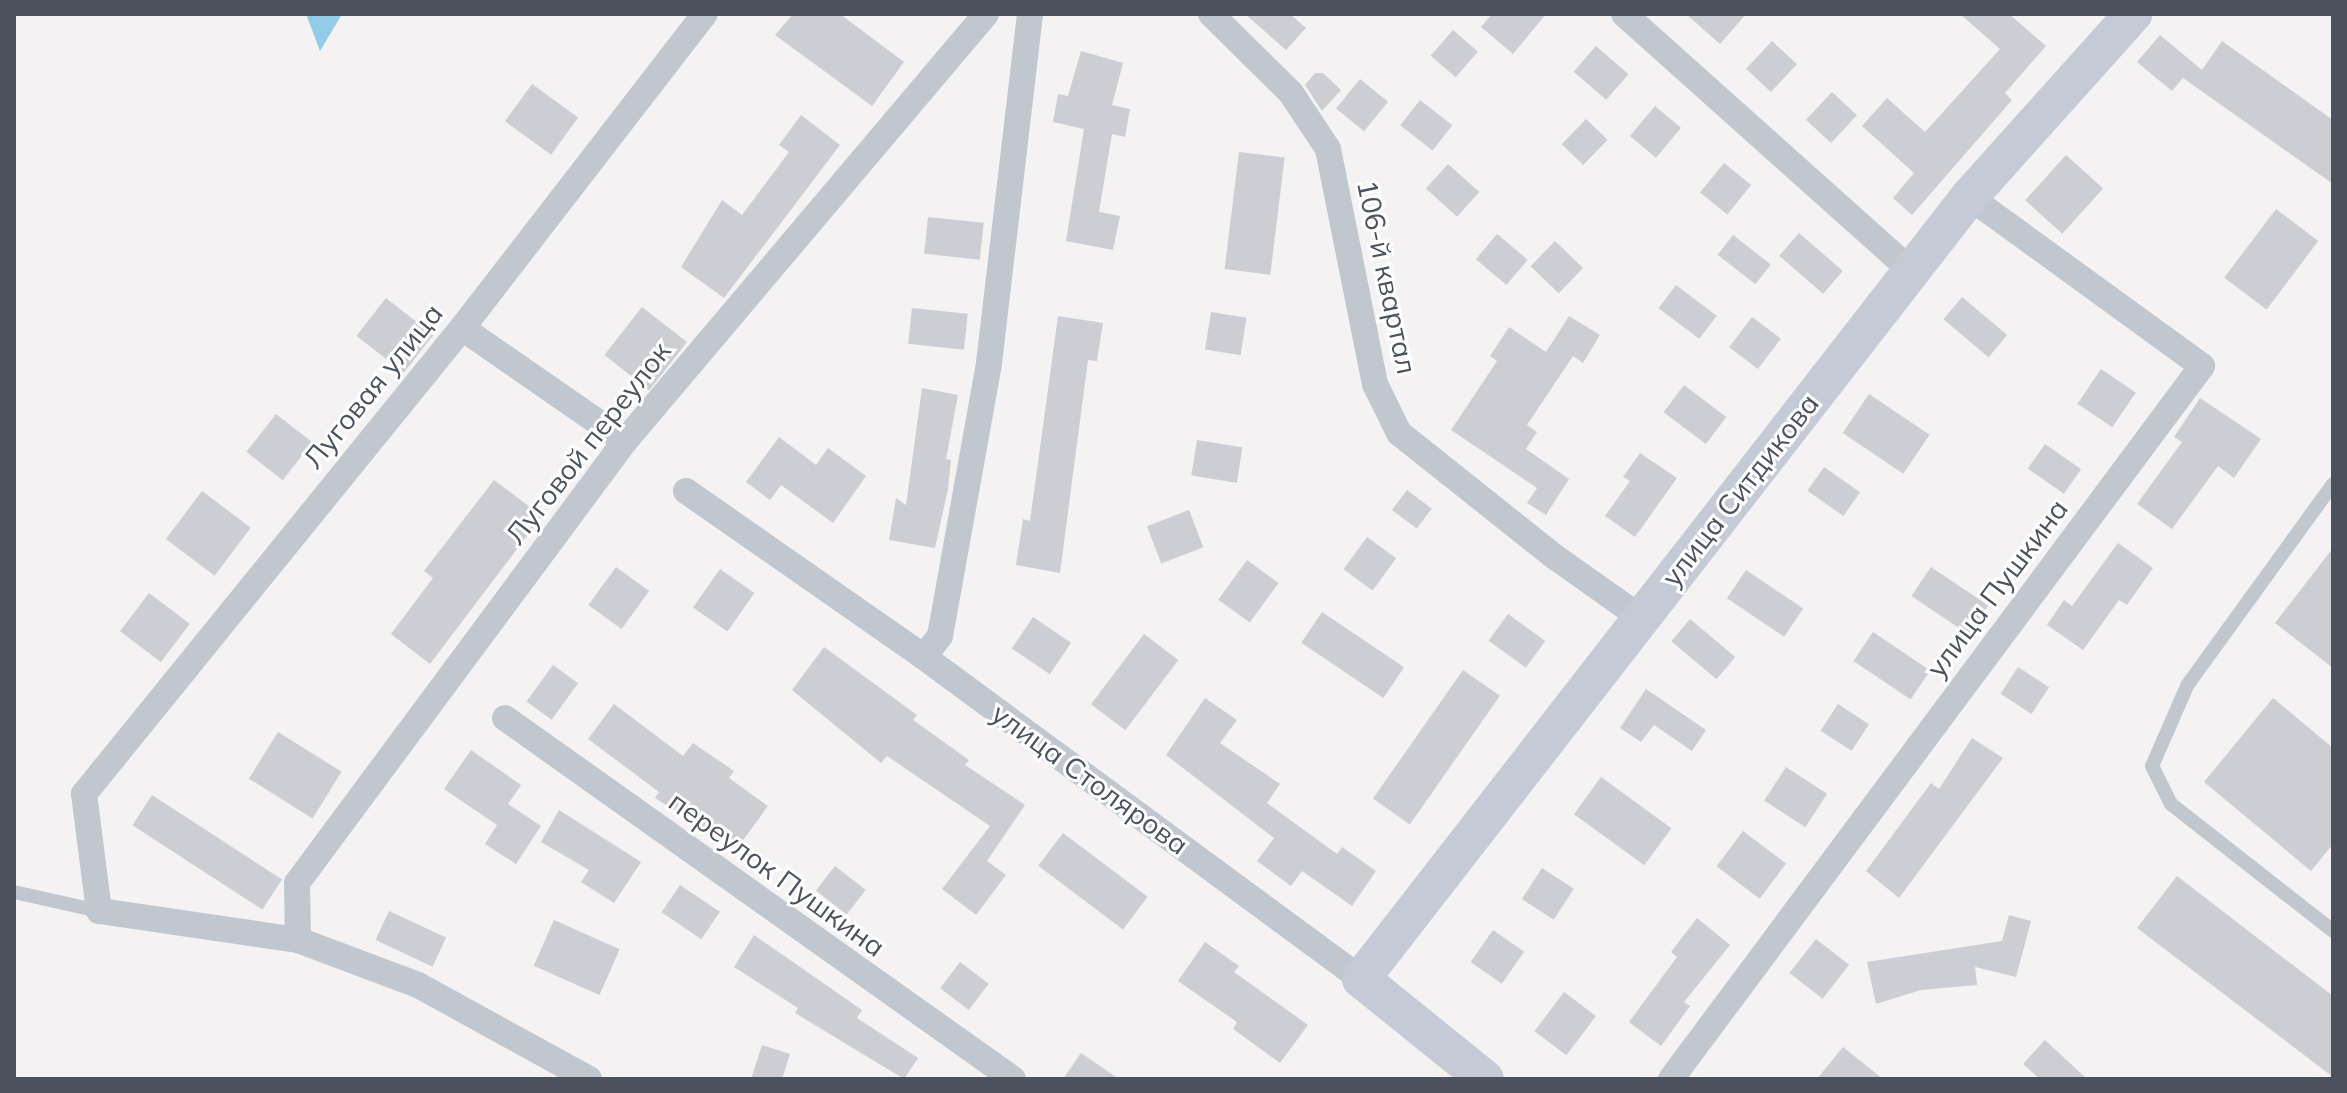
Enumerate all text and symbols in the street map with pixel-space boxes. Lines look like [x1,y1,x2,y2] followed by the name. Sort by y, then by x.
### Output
[1350,177,1424,377] street label: 106-й квартал
[296,297,450,475] street label: Луговая улица
[499,335,677,551] street label: Луговой переулок
[1654,387,1826,593] street label: улица Ситдикова
[1919,492,2075,684] street label: улица Пушкина
[985,696,1195,862] street label: улица Столярова
[662,784,892,964] street label: переулок Пушкина

